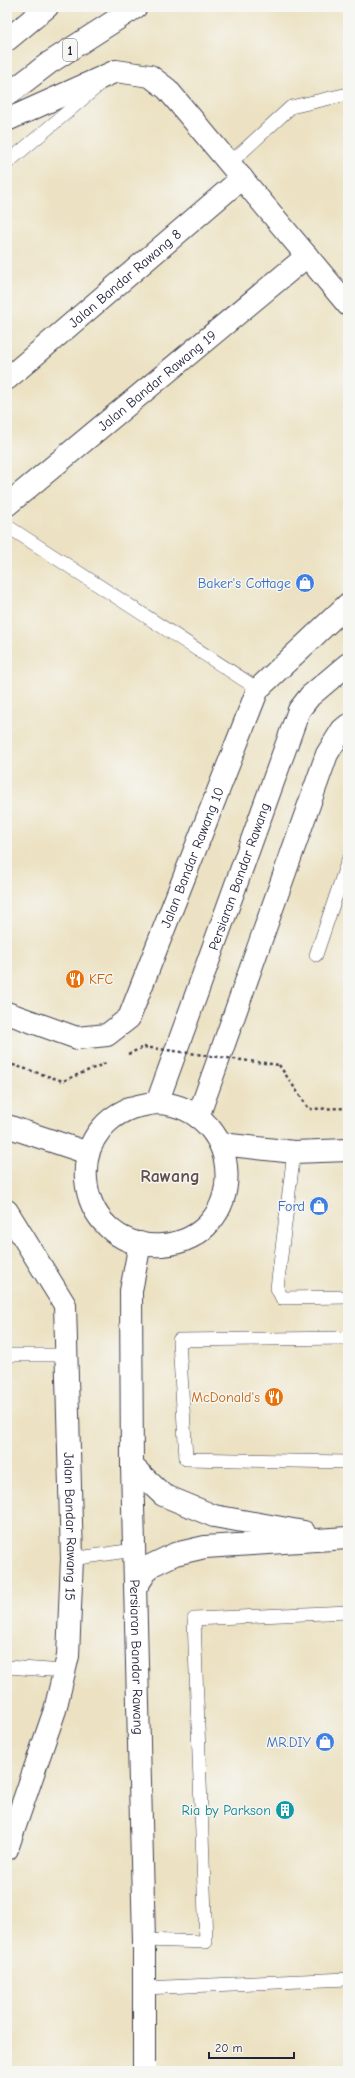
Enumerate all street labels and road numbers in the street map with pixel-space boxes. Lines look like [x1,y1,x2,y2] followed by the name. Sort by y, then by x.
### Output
[63,39,77,61] road number: 1
[65,226,185,332] street label: Jalan Bandar Rawang 8
[95,327,220,435] street label: Jalan Bandar Rawang 19
[157,785,228,930] street label: Jalan Bandar Rawang 10
[205,800,274,953] street label: Persiaran Bandar Rawang
[60,1452,80,1601] street label: Jalan Bandar Rawang 15
[126,1579,147,1735] street label: Persiaran Bandar Rawang

